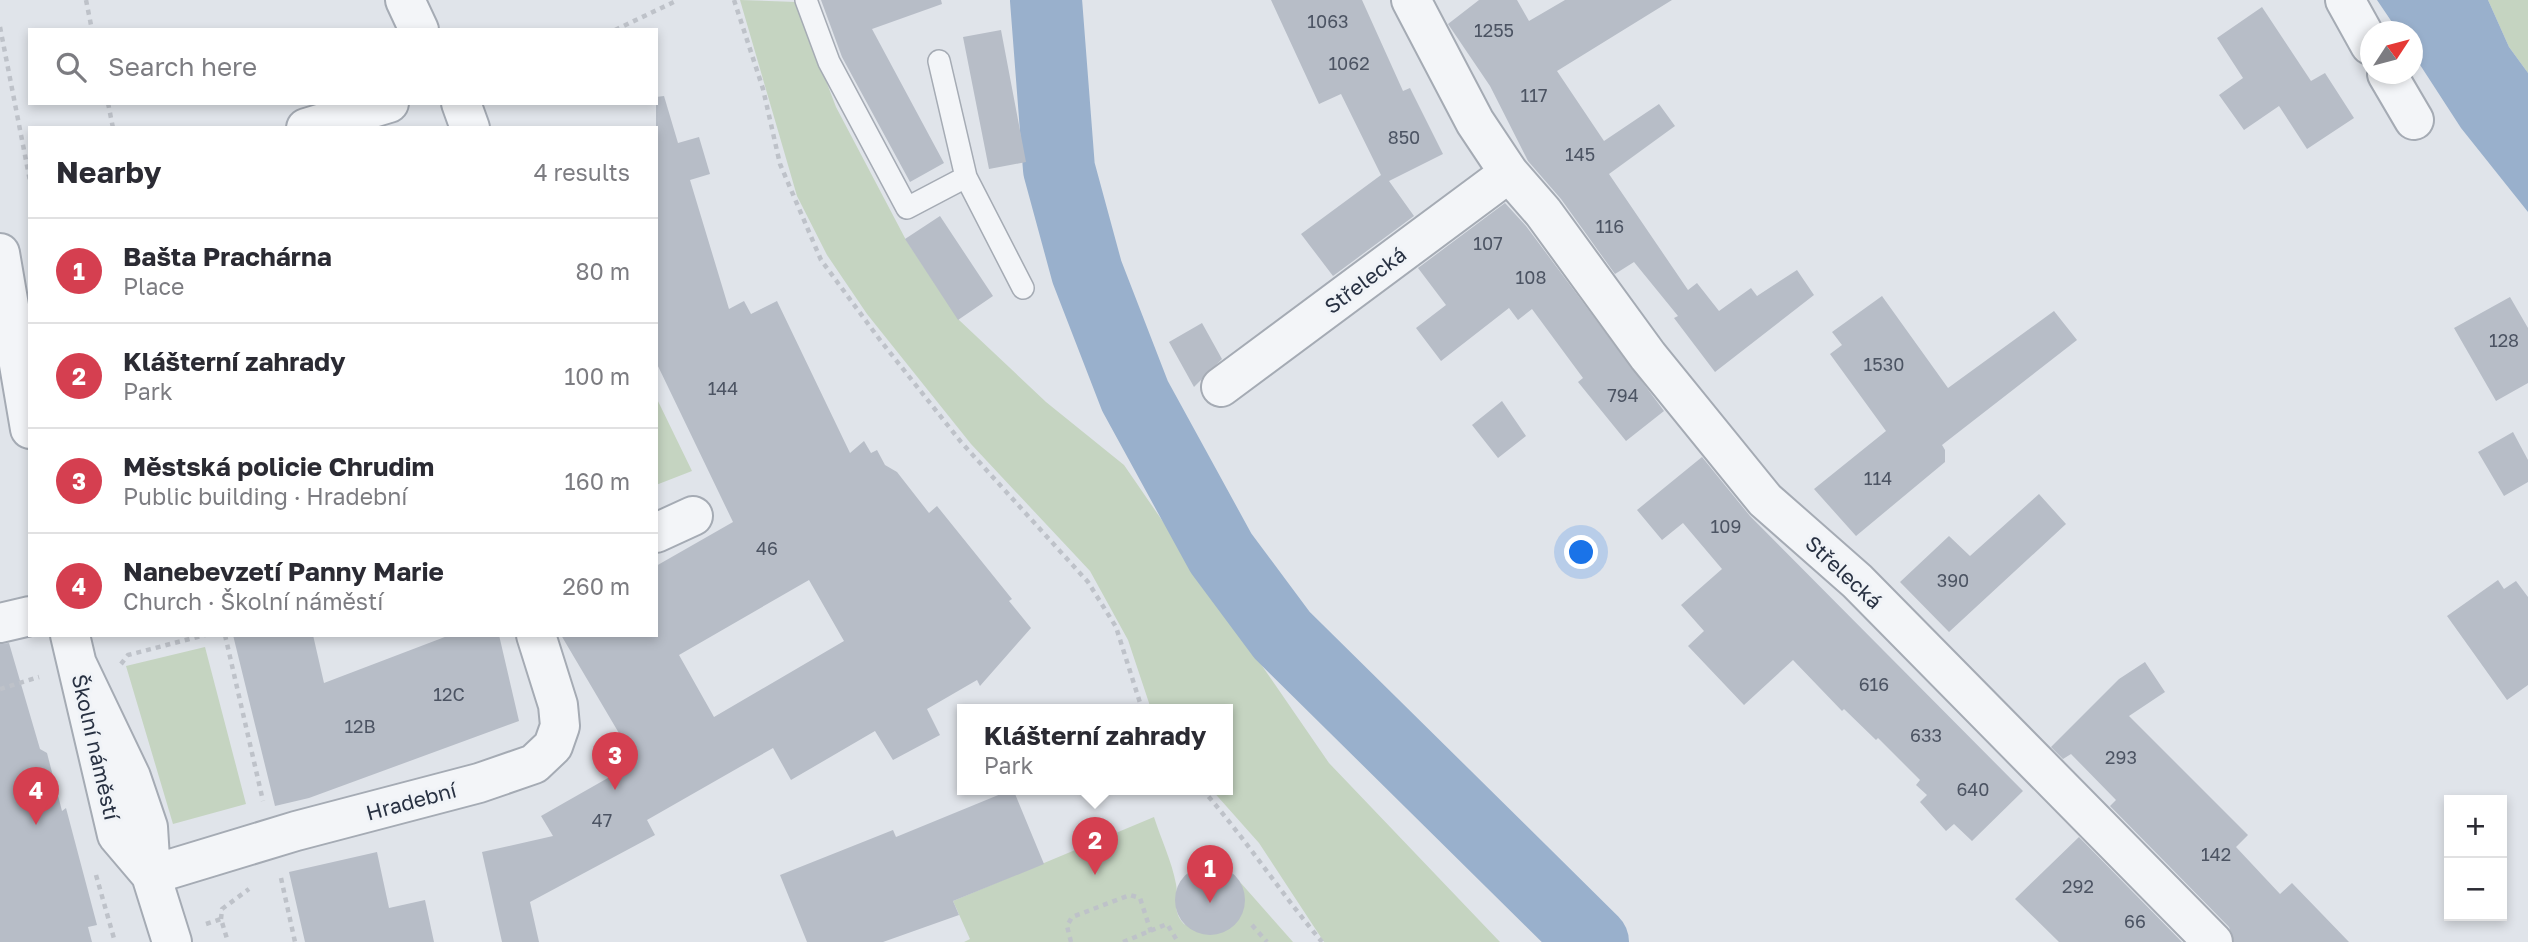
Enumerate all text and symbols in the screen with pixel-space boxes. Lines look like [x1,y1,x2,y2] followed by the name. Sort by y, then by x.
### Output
[1307,10,1349,32] house number: 1063
[1474,19,1514,41] house number: 1255
[2360,21,2423,84] north arrow
[28,28,658,105] search box
[52,48,90,86] icon: search
[108,51,257,82] text: Search here
[1328,52,1370,74] house number: 1062
[1521,84,1548,106] house number: 117
[1388,126,1420,148] house number: 850
[1565,143,1595,165] house number: 145
[56,154,161,190] text: Nearby
[534,158,630,186] text: 4 results
[1596,215,1624,237] house number: 116
[1473,232,1503,254] house number: 107
[123,241,332,272] text: Bašta Prachárna
[1319,241,1411,319] street label: Střelecká
[73,257,85,285] text: 1
[576,257,630,285] text: 80 m
[1516,266,1546,288] house number: 108
[123,272,184,300] text: Place
[2489,329,2519,351] house number: 128
[123,346,346,377] text: Klášterní zahrady
[1864,353,1904,375] house number: 1530
[72,362,86,390] text: 2
[564,362,630,390] text: 100 m
[123,377,173,405] text: Park
[708,377,738,399] house number: 144
[1607,384,1639,406] house number: 794
[123,451,434,482] text: Městská policie Chrudim
[72,467,86,495] text: 3
[565,467,630,495] text: 160 m
[1864,467,1892,489] house number: 114
[123,482,407,510] text: Public building · Hradební
[1711,515,1741,537] house number: 109
[1800,530,1888,614] street label: Střelecká
[1564,535,1598,569] your location
[756,537,778,559] house number: 46
[123,556,444,587] text: Nanebevzetí Panny Marie
[1937,569,1969,591] house number: 390
[72,572,86,600] text: 4
[562,572,630,600] text: 260 m
[123,587,383,615] text: Church · Školní náměstí
[67,672,126,824] street label: Školní náměstí
[1859,673,1889,695] house number: 616
[433,683,465,705] house number: 12C
[957,704,1233,795] popup
[344,715,376,737] house number: 12B
[984,720,1206,751] text: Klášterní zahrady
[1910,724,1942,746] house number: 633
[592,732,638,790] pin: 3
[2105,746,2137,768] house number: 293
[984,751,1033,779] text: Park
[13,767,59,825] pin: 4
[363,776,460,826] street label: Hradební
[1956,778,1990,800] house number: 640
[2444,795,2507,921] map controls
[2444,795,2507,858] button: +
[592,809,612,831] house number: 47
[1072,817,1118,875] pin: 2
[2201,843,2231,865] house number: 142
[1187,845,1233,903] pin: 1
[2444,858,2507,921] button: −
[2062,875,2094,897] house number: 292
[2124,910,2146,932] house number: 66

